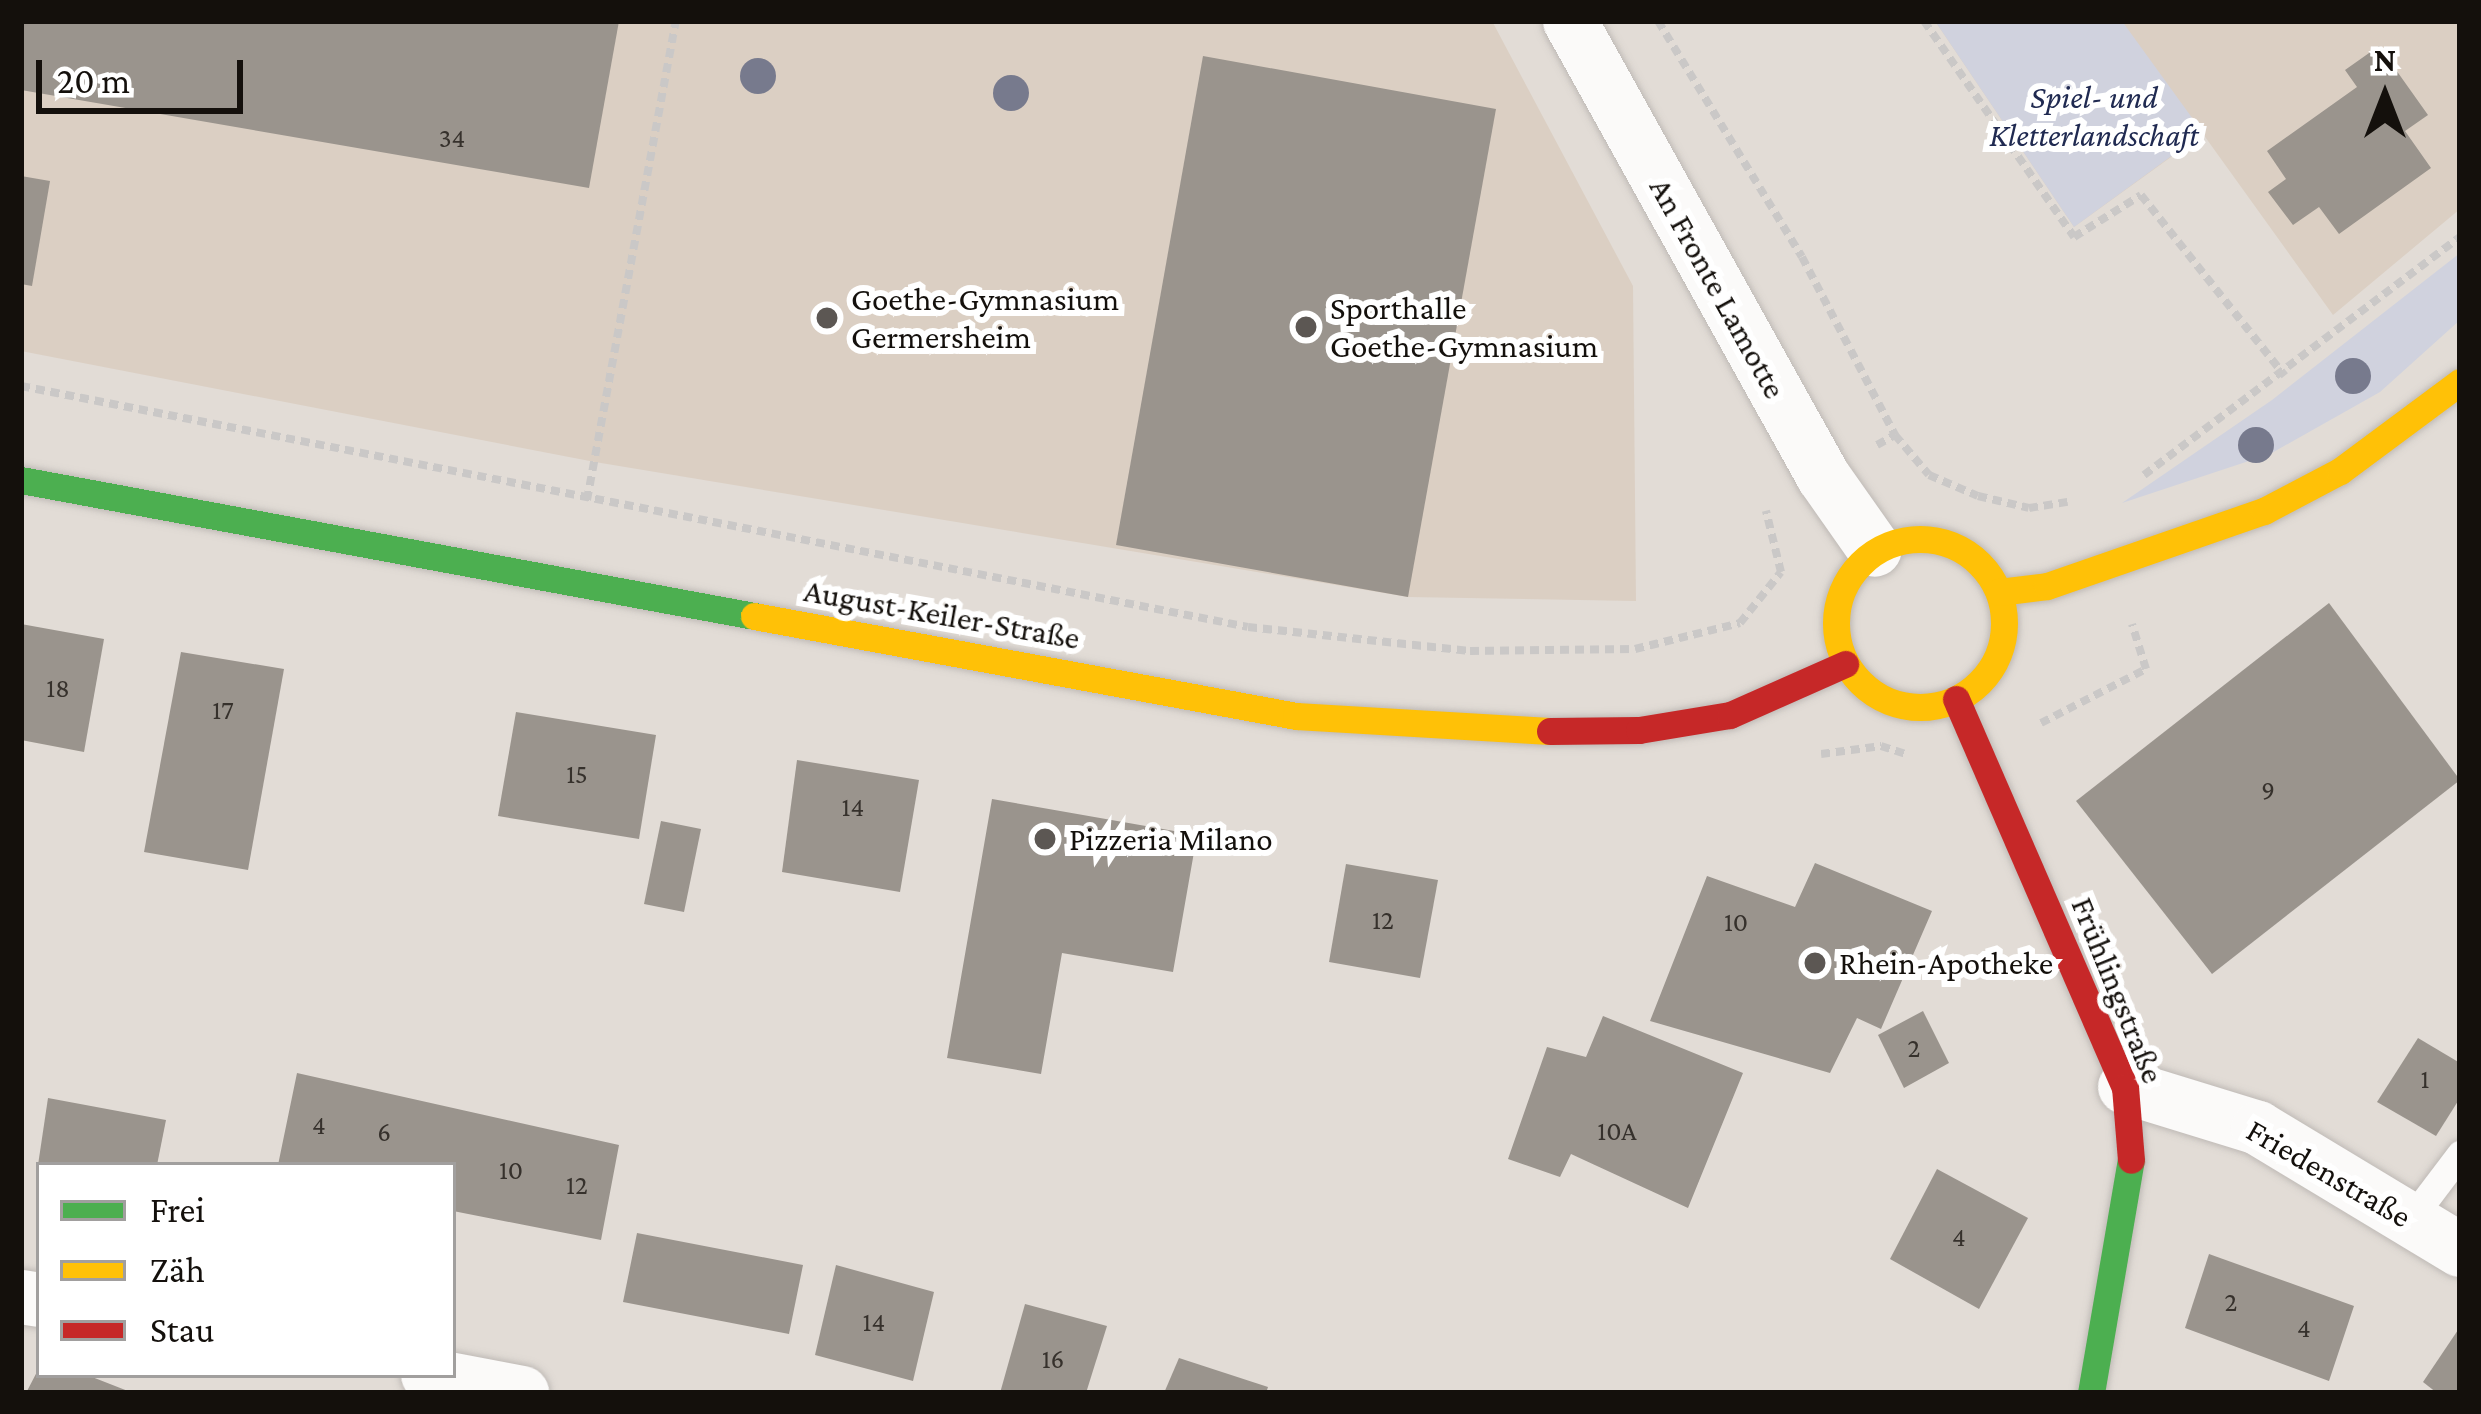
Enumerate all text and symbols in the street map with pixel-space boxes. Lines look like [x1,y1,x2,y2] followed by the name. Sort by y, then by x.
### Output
[42,36,249,110] scale bar
[2325,36,2445,156] north arrow
[2374,41,2396,78] text: N
[57,61,130,101] text: 20 m
[1989,77,2199,155] park label: Spiel- und Kletterlandschaft
[439,123,465,155] house number: 34
[1641,171,1795,405] street label: An Fronte Lamotte
[851,279,1119,357] place label: Goethe-Gymnasium Germersheim
[1330,288,1598,366] place label: Sporthalle Goethe-Gymnasium
[814,305,840,331] marker: Goethe-Gymnasium Germersheim
[1293,314,1319,340] marker: Sporthalle Goethe-Gymnasium
[801,570,1083,658] street label: August-Keiler-Straße
[46,673,70,705] house number: 18
[212,695,234,727] house number: 17
[566,759,588,791] house number: 15
[2261,775,2275,807] house number: 9
[842,792,864,824] house number: 14
[1069,819,1273,859] place label: Pizzeria Milano
[1032,826,1058,852] marker: Pizzeria Milano
[2063,891,2173,1089] street label: Frühlingstraße
[1372,905,1394,937] house number: 12
[1724,907,1748,939] house number: 10
[1839,943,2053,983] place label: Rhein-Apotheke
[1802,950,1828,976] marker: Rhein-Apotheke
[1908,1033,1920,1065] house number: 2
[2421,1064,2429,1096] house number: 1
[312,1110,326,1142] house number: 4
[2240,1110,2418,1236] street label: Friedenstraße
[1597,1116,1637,1148] house number: 10A
[377,1117,391,1149] house number: 6
[499,1155,523,1187] house number: 10
[36,1162,456,1378] legend
[566,1170,588,1202] house number: 12
[150,1190,205,1230] text: Frei
[1952,1222,1966,1254] house number: 4
[150,1250,205,1290] text: Zäh
[2225,1287,2237,1319] house number: 2
[863,1307,885,1339] house number: 14
[150,1310,214,1350] text: Stau
[2297,1313,2311,1345] house number: 4
[1042,1344,1064,1376] house number: 16

